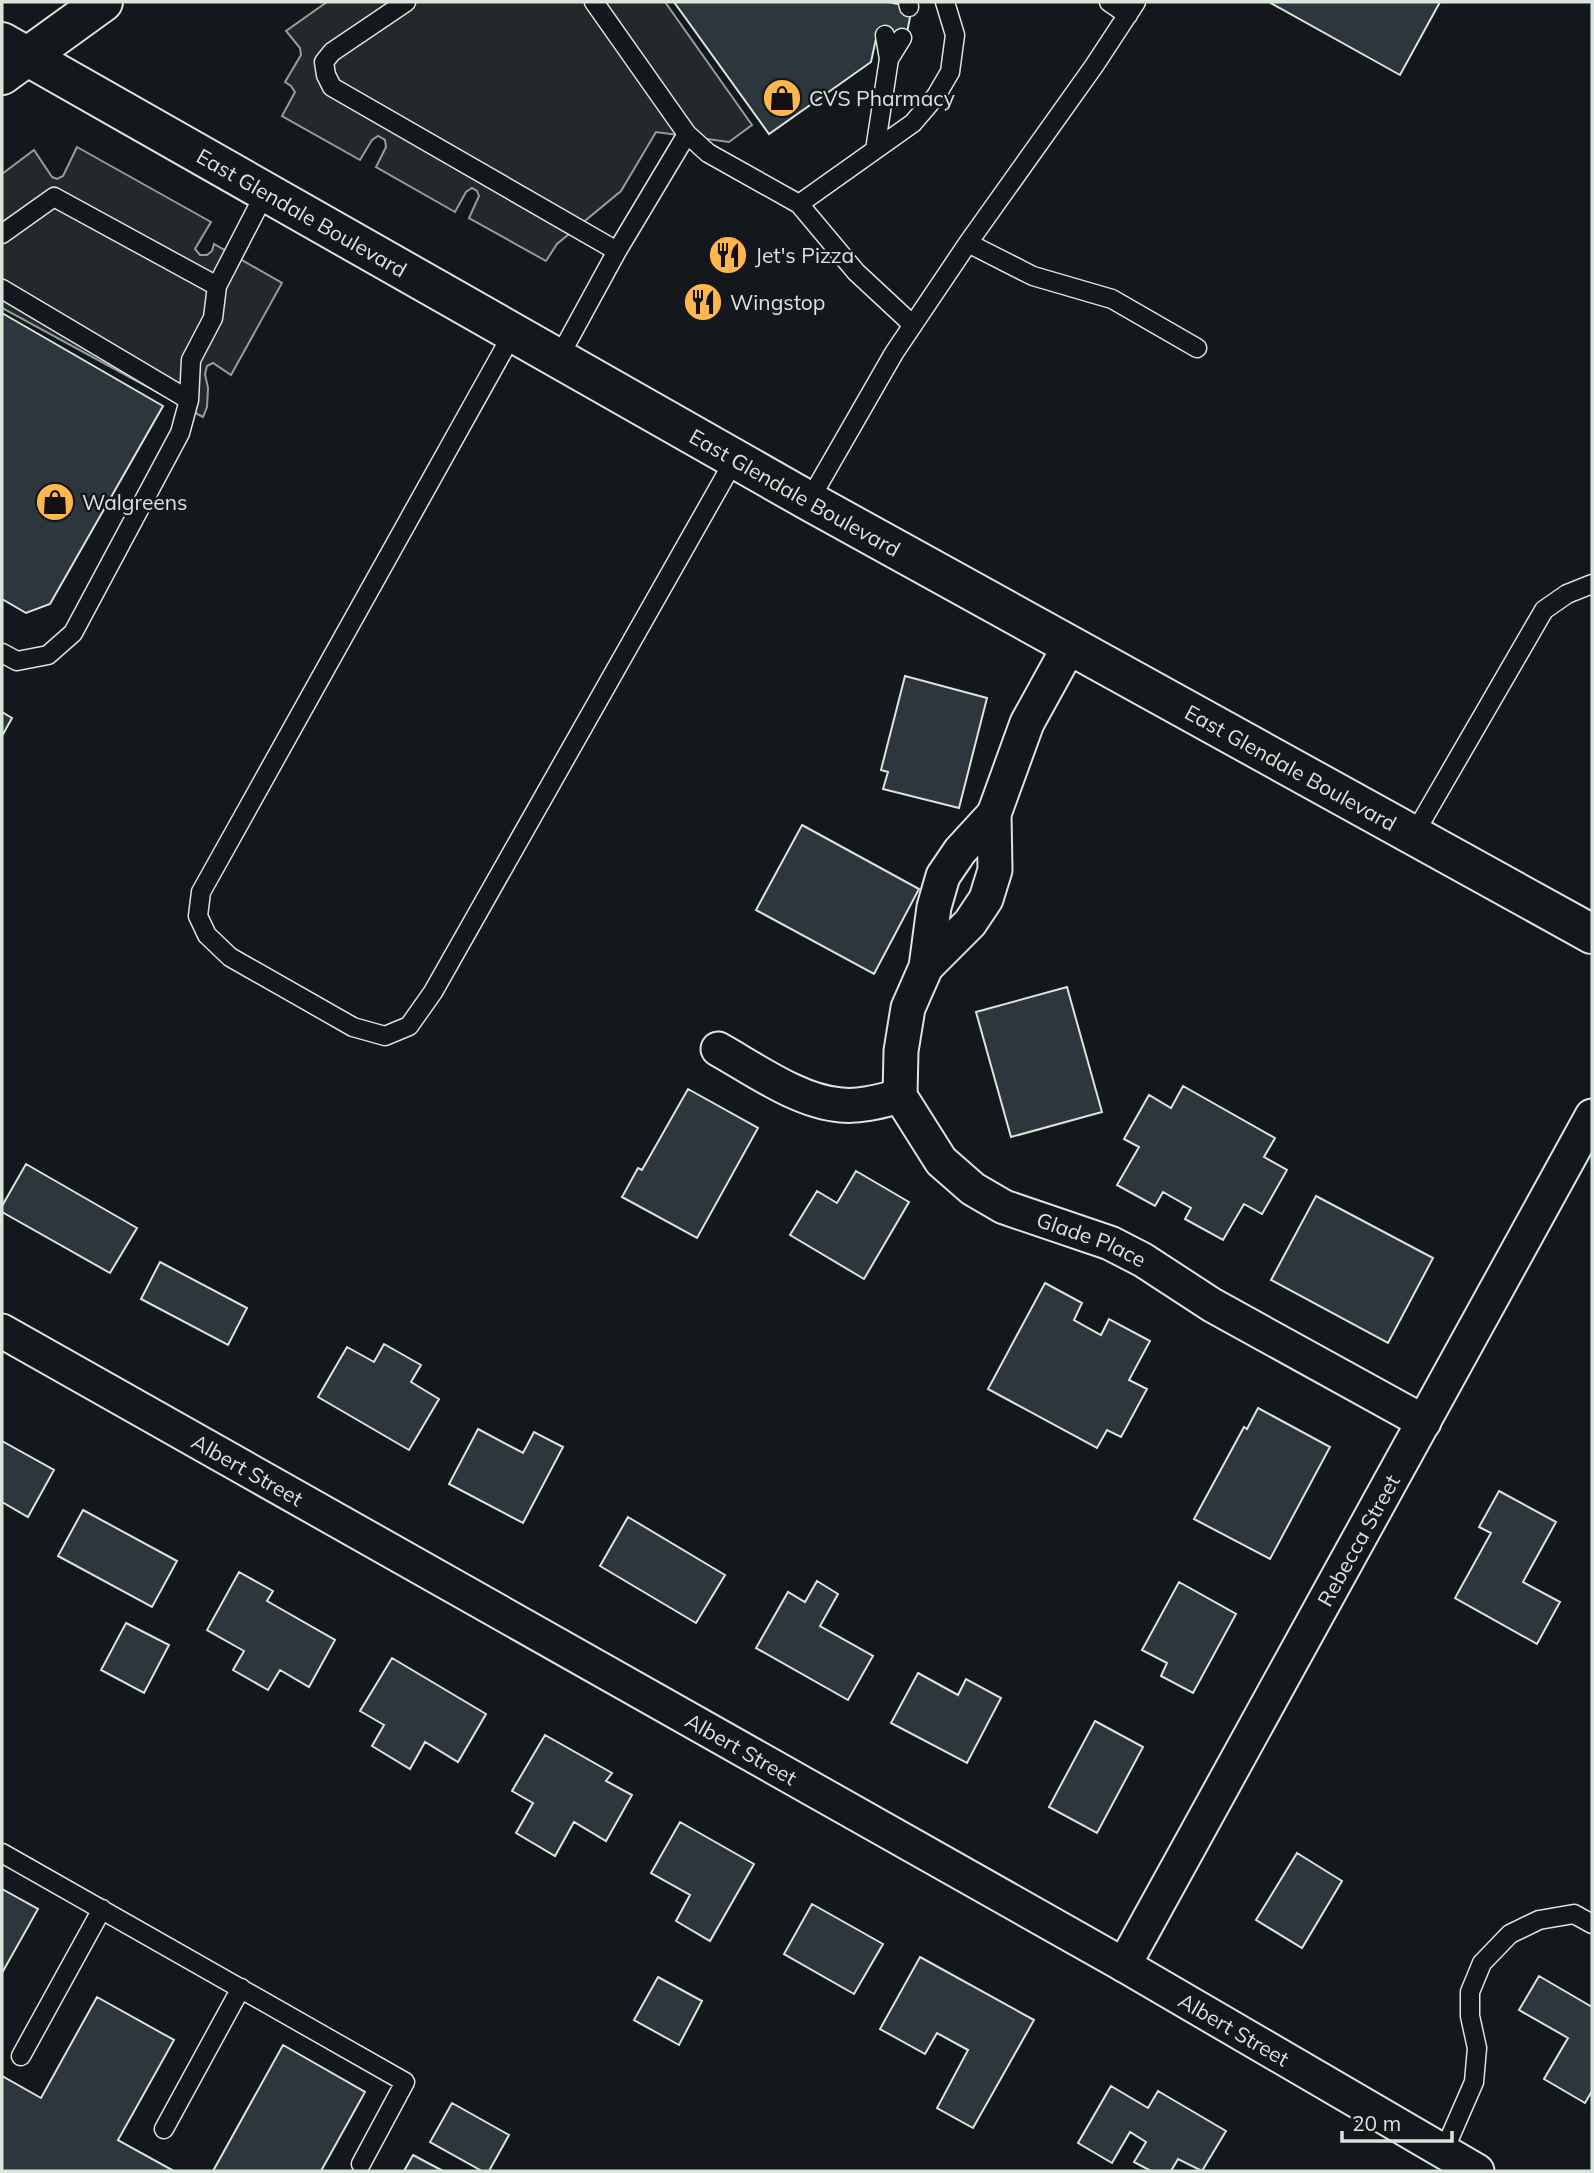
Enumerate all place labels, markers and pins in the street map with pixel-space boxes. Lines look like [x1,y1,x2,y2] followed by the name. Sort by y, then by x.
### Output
[761,77,803,119] shop icon: CVS Pharmacy
[809,85,955,111] place label: CVS Pharmacy
[707,234,749,276] restaurant icon: Jet's Pizza
[755,242,854,268] place label: Jet's Pizza
[682,281,724,323] restaurant icon: Wingstop
[730,289,825,315] place label: Wingstop
[34,481,76,523] shop icon: Walgreens
[82,489,187,515] place label: Walgreens

